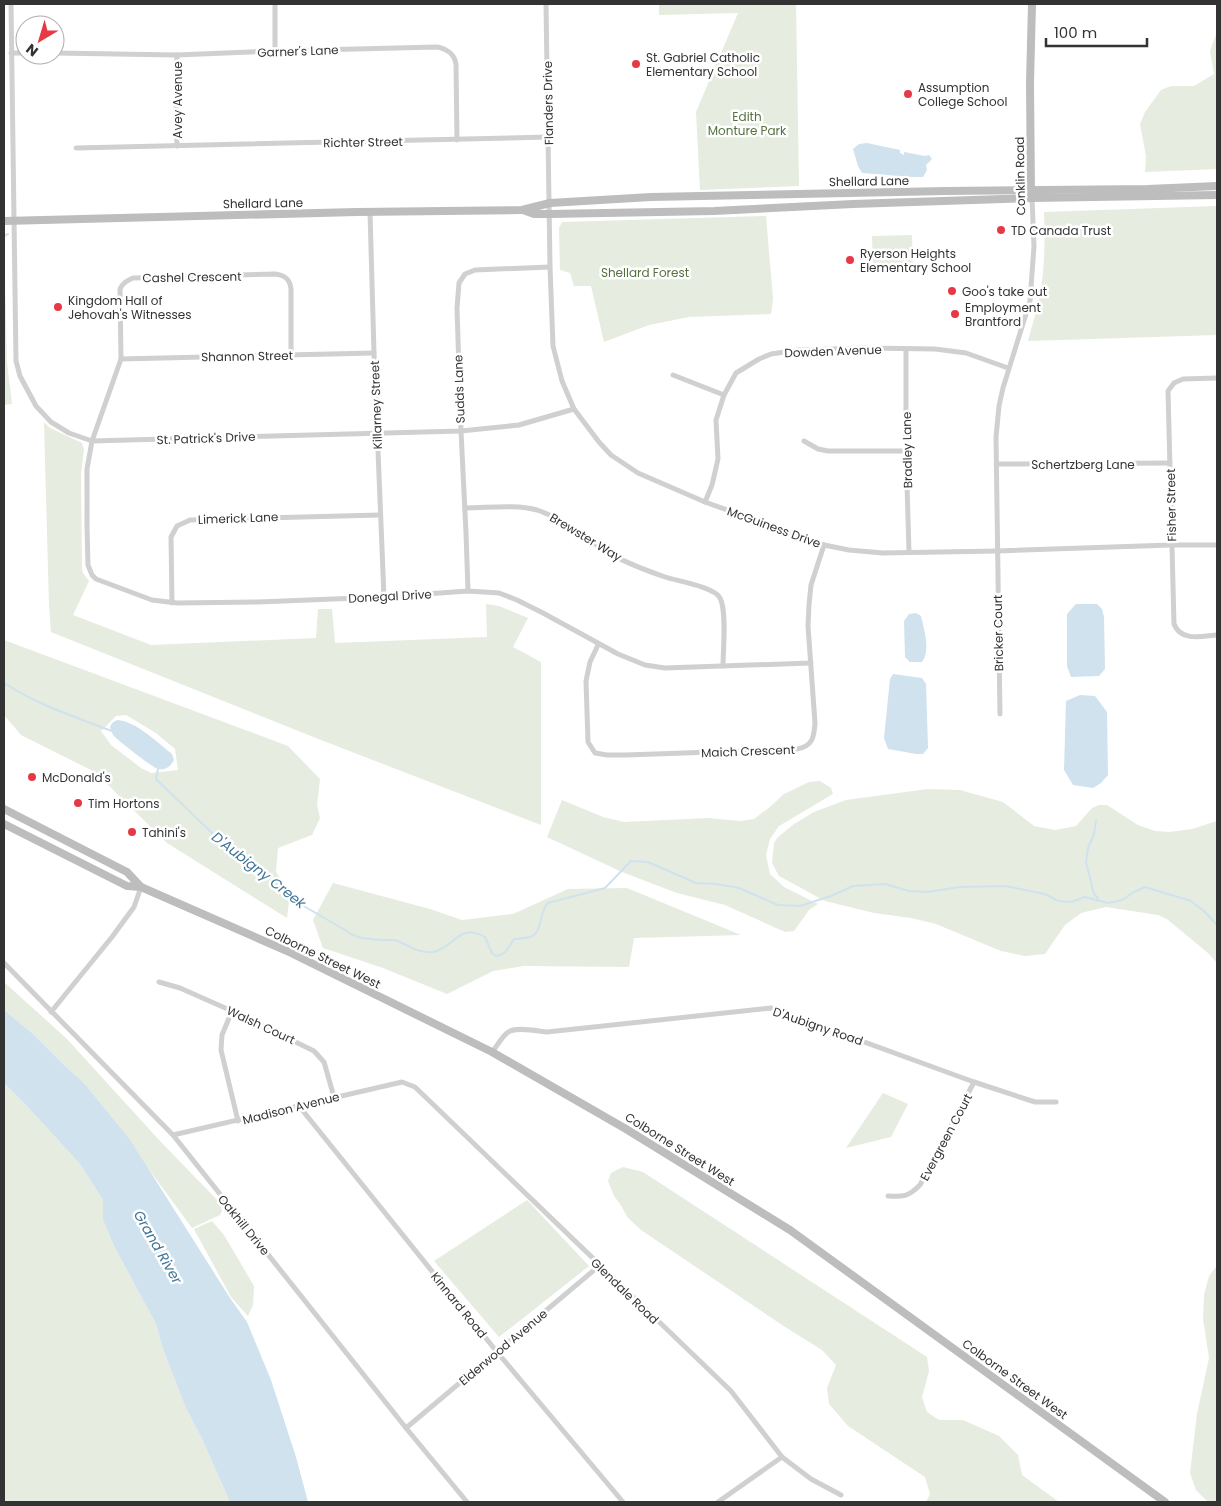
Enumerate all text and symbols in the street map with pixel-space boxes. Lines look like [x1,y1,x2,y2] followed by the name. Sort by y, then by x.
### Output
[15,15,65,65] north arrow
[1046,15,1147,47] scale bar
[1054,22,1097,43] text: 100 m
[22,39,42,61] text: N
[257,41,339,61] street label: Garner's Lane
[646,49,760,80] place label: St. Gabriel Catholic Elementary School
[630,58,642,70] marker: St. Gabriel Catholic Elementary School
[169,61,186,139] street label: Avey Avenue
[539,61,557,145] street label: Flanders Drive
[918,79,1007,110] place label: Assumption College School
[902,88,914,100] marker: Assumption College School
[708,108,787,139] park label: Edith Monture Park
[323,133,403,151] street label: Richter Street
[1011,136,1029,216] street label: Conklin Road
[829,172,909,190] street label: Shellard Lane
[223,194,303,212] street label: Shellard Lane
[1011,222,1111,239] place label: TD Canada Trust
[995,224,1007,236] marker: TD Canada Trust
[860,245,971,276] place label: Ryerson Heights Elementary School
[844,254,856,266] marker: Ryerson Heights Elementary School
[601,264,689,281] park label: Shellard Forest
[142,268,242,286] street label: Cashel Crescent
[962,283,1047,300] place label: Goo's take out
[946,285,958,297] marker: Goo's take out
[68,292,191,323] place label: Kingdom Hall of Jehovah's Witnesses
[965,299,1041,330] place label: Employment Brantford
[52,301,64,313] marker: Kingdom Hall of Jehovah's Witnesses
[949,308,961,320] marker: Employment Brantford
[784,341,882,361] street label: Dowden Avenue
[201,347,293,365] street label: Shannon Street
[449,354,469,424] street label: Sudds Lane
[366,360,386,450] street label: Killarney Street
[898,411,916,489] street label: Bradley Lane
[156,428,256,448] street label: St. Patrick's Drive
[1031,456,1135,473] street label: Schertzberg Lane
[1162,468,1180,542] street label: Fisher Street
[725,502,823,552] street label: McGuiness Drive
[198,508,278,528] street label: Limerick Lane
[547,509,625,565] street label: Brewster Way
[348,585,432,607] street label: Donegal Drive
[989,594,1007,672] street label: Bricker Court
[701,741,795,761] street label: Maich Crescent
[42,769,111,786] place label: McDonald's
[26,771,38,783] marker: McDonald's
[88,795,159,812] place label: Tim Hortons
[72,797,84,809] marker: Tim Hortons
[142,824,186,841] place label: Tahini's
[126,826,138,838] marker: Tahini's
[208,827,311,914] water label: D'Aubigny Creek
[262,922,384,992] street label: Colborne Street West
[224,1002,298,1048] street label: Walsh Court
[771,1003,865,1049] street label: D'Aubigny Road
[241,1088,341,1128] street label: Madison Avenue
[916,1090,976,1184] street label: Evergreen Court
[622,1108,738,1190] street label: Colborne Street West
[214,1191,274,1259] street label: Oakhill Drive
[129,1207,188,1288] water label: Grand River
[587,1254,663,1328] street label: Glendale Road
[427,1268,491,1342] street label: Kinnard Road
[455,1305,551,1389] street label: Elderwood Avenue
[959,1335,1071,1423] street label: Colborne Street West

